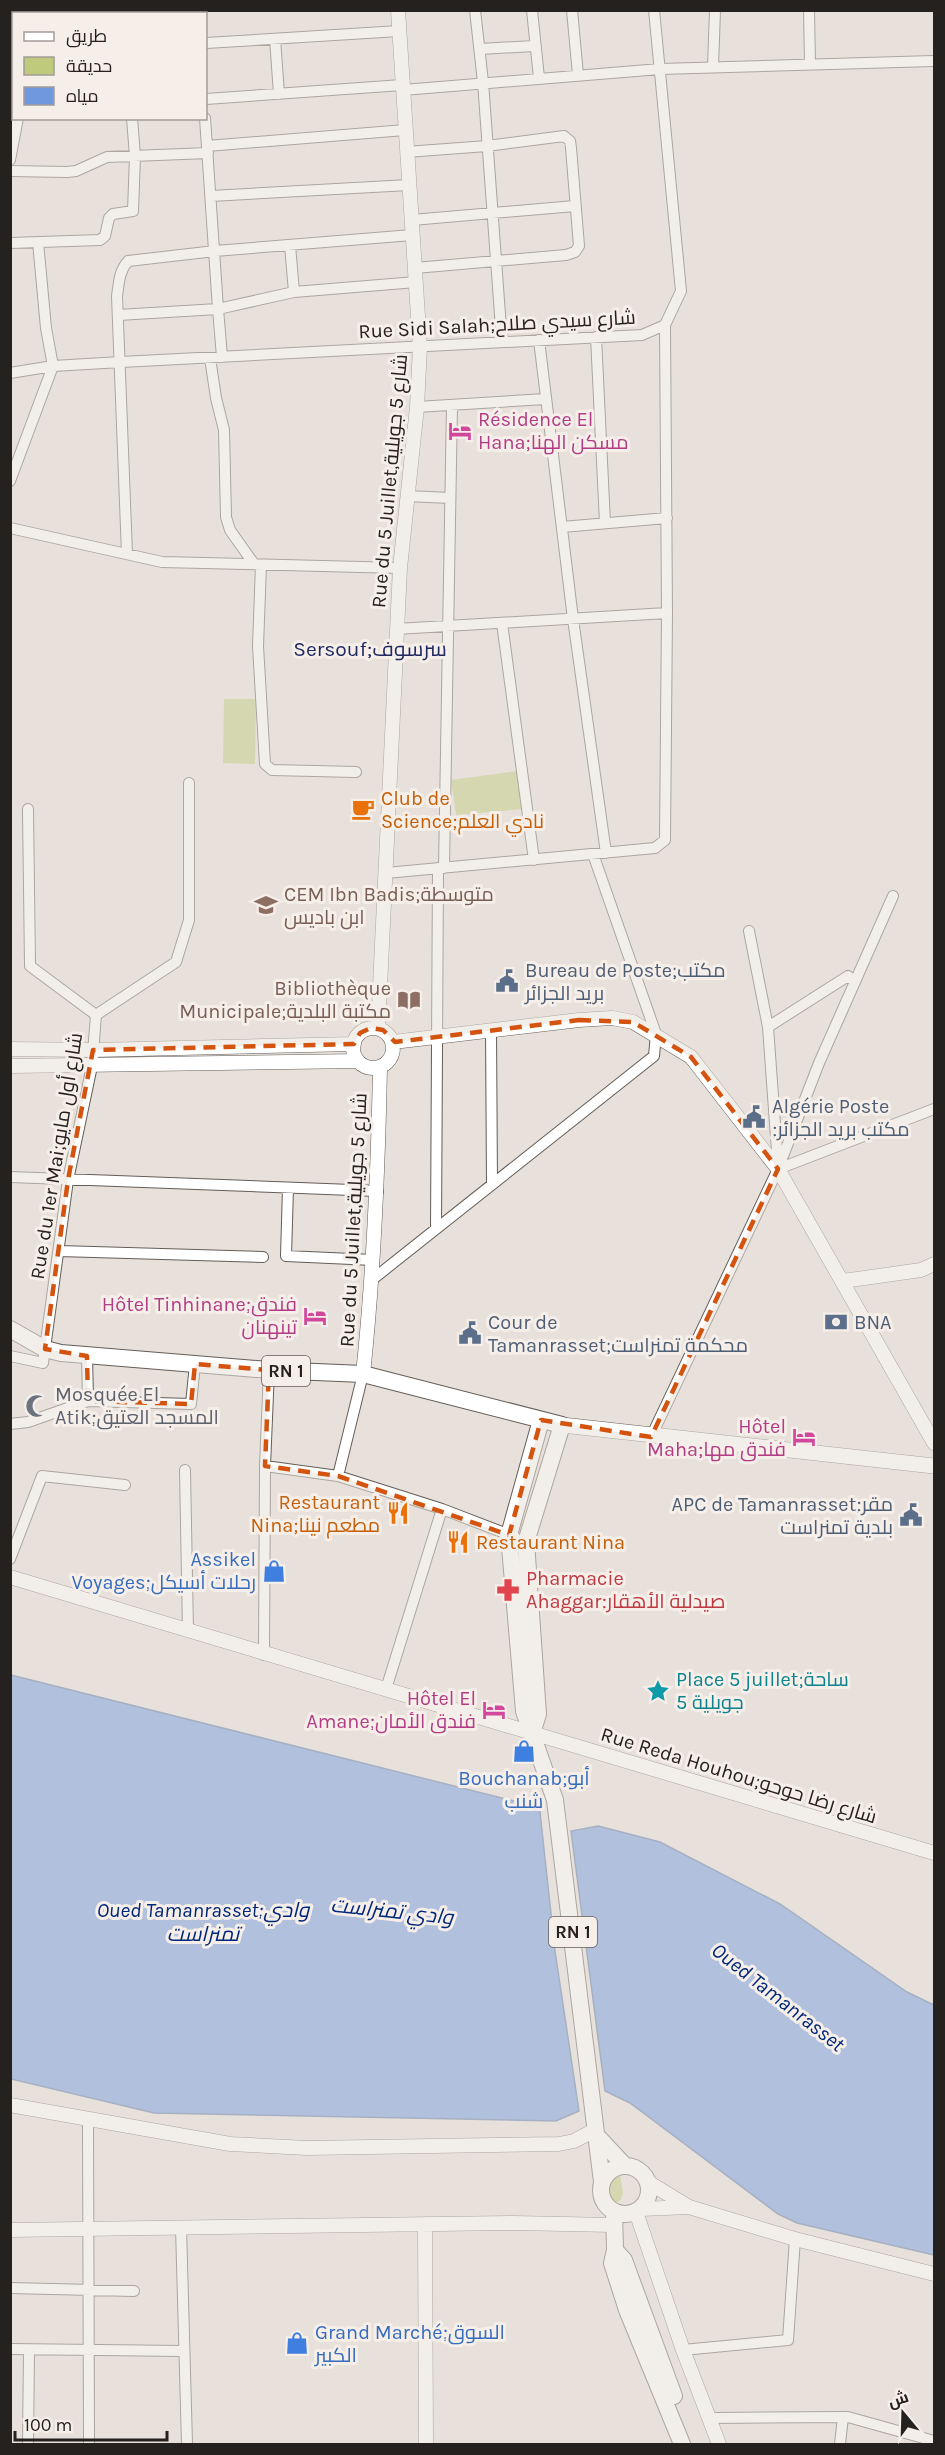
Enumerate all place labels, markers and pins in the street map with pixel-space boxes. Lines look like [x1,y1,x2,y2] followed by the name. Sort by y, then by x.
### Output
[478,408,628,455] place label: Résidence El Hana;مسكن الهنا
[447,418,473,444] hotel icon: Résidence El Hana;مسكن الهنا
[381,787,544,837] place label: Club de Science;نادي العلم
[350,796,376,822] cafe icon: Club de Science;نادي العلم
[284,883,494,930] place label: CEM Ibn Badis;متوسطة ابن باديس
[253,892,279,918] school or university icon: CEM Ibn Badis;متوسطة ابن باديس
[524,959,726,1005] place label: Bureau de Poste;مكتب بريد الجزائر
[494,968,520,994] public building icon: Bureau de Poste;مكتب بريد الجزائر
[179,977,391,1023] place label: Bibliothèque Municipale;مكتبة البلدية
[396,987,422,1013] library icon: Bibliothèque Municipale;مكتبة البلدية
[772,1095,910,1141] place label: Algérie Poste ;مكتب بريد الجزائر
[741,1104,767,1130] public building icon: Algérie Poste ;مكتب بريد الجزائر
[102,1293,298,1340] place label: Hôtel Tinhinane;فندق تينهنان
[302,1303,328,1329] hotel icon: Hôtel Tinhinane;فندق تينهنان
[823,1309,849,1335] bank icon: BNA
[488,1311,748,1357] place label: Cour de Tamanrasset;محكمة تمنراست
[854,1311,892,1334] place label: BNA
[457,1320,483,1346] public building icon: Cour de Tamanrasset;محكمة تمنراست
[55,1383,219,1430] place label: Mosquée El Atik;المسجد العتيق
[24,1393,50,1419] mosque icon: Mosquée El Atik;المسجد العتيق
[647,1415,786,1462] place label: Hôtel Maha;فندق مها
[791,1424,817,1450] hotel icon: Hôtel Maha;فندق مها
[251,1491,380,1539] place label: Restaurant Nina;مطعم نينا
[672,1493,893,1539] place label: APC de Tamanrasset;مقر بلدية تمنراست
[385,1500,411,1526] restaurant icon: Restaurant Nina;مطعم نينا
[898,1502,924,1528] public building icon: APC de Tamanrasset;مقر بلدية تمنراست
[445,1529,471,1555] restaurant icon: Restaurant Nina
[476,1531,625,1554] place label: Restaurant Nina
[72,1548,256,1595] place label: Assikel Voyages;رحلات أسيكل
[261,1558,287,1584] shop icon: Assikel Voyages;رحلات أسيكل
[526,1567,725,1613] place label: Pharmacie Ahaggar;صيدلية الأهقار
[495,1577,521,1603] pharmacy icon: Pharmacie Ahaggar;صيدلية الأهقار
[676,1668,849,1714] place label: Place 5 juillet;ساحة 5 جويلية
[645,1678,671,1704] place icon: Place 5 juillet;ساحة 5 جويلية
[306,1687,476,1734] place label: Hôtel El Amane;فندق الأمان
[481,1697,507,1723] hotel icon: Hôtel El Amane;فندق الأمان
[511,1738,537,1764] shop icon: Bouchanab;أبو شنب
[458,1766,590,1813] place label: Bouchanab;أبو شنب
[314,2321,505,2367] place label: Grand Marché;السوق الكبير
[284,2330,310,2356] shop icon: Grand Marché;السوق الكبير

